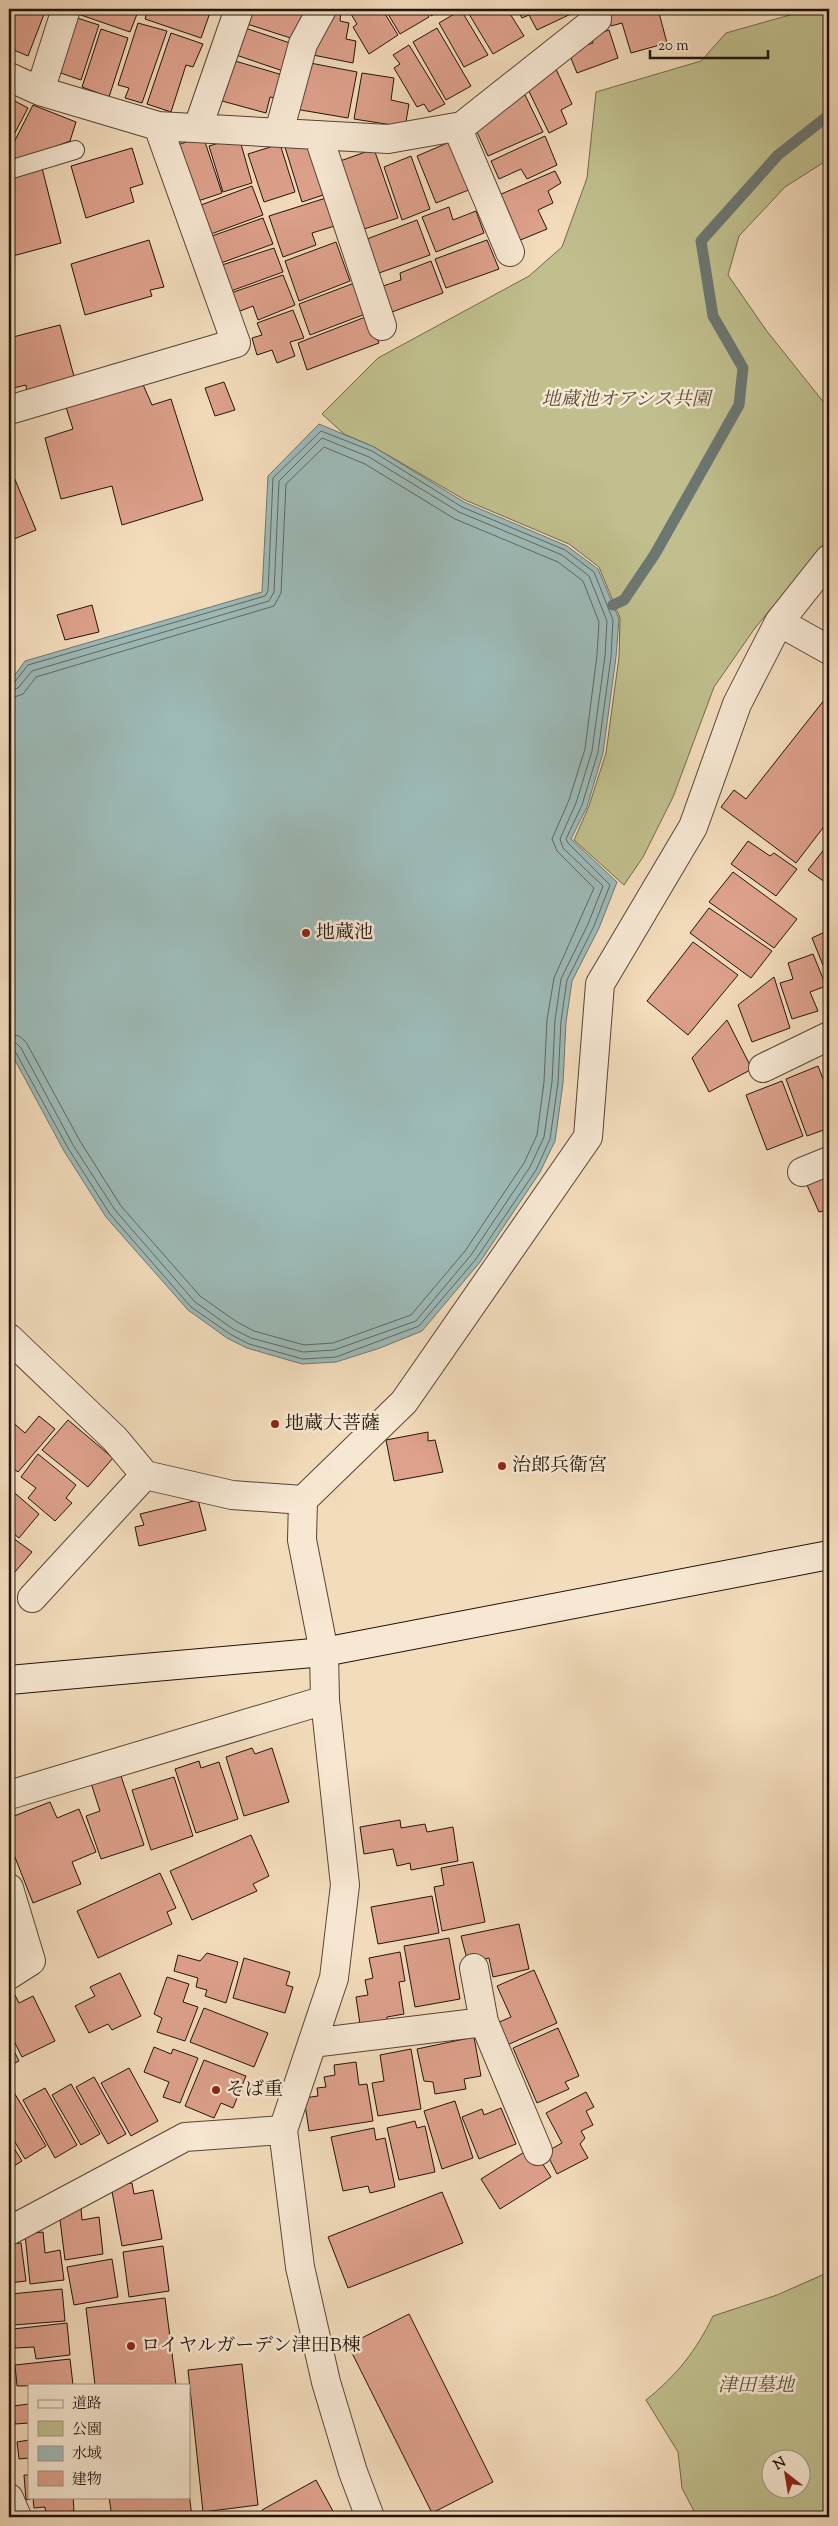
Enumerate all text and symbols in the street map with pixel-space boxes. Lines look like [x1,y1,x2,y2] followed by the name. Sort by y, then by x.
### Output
[650,28,768,60] scale bar
[658,36,689,57] text: 20 m
[541,387,714,414] park label: 地蔵池オアシス共園
[316,920,373,947] place label: 地蔵池
[300,927,312,939] marker: 地蔵池
[285,1411,380,1438] place label: 地蔵大菩薩
[269,1418,281,1430] marker: 地蔵大菩薩
[512,1453,607,1480] place label: 治郎兵衛宮
[496,1460,508,1472] marker: 治郎兵衛宮
[226,2077,283,2104] place label: そば重
[210,2084,222,2096] marker: そば重
[141,2333,361,2360] place label: ロイヤルガーデン津田B棟
[125,2340,137,2352] marker: ロイヤルガーデン津田B棟
[718,2373,796,2400] park label: 津田墓地
[28,2384,190,2498] legend
[72,2394,102,2415] text: 道路
[72,2420,102,2441] text: 公園
[72,2444,102,2465] text: 水域
[760,2448,810,2498] north arrow
[770,2453,790,2476] text: N
[72,2470,102,2491] text: 建物

